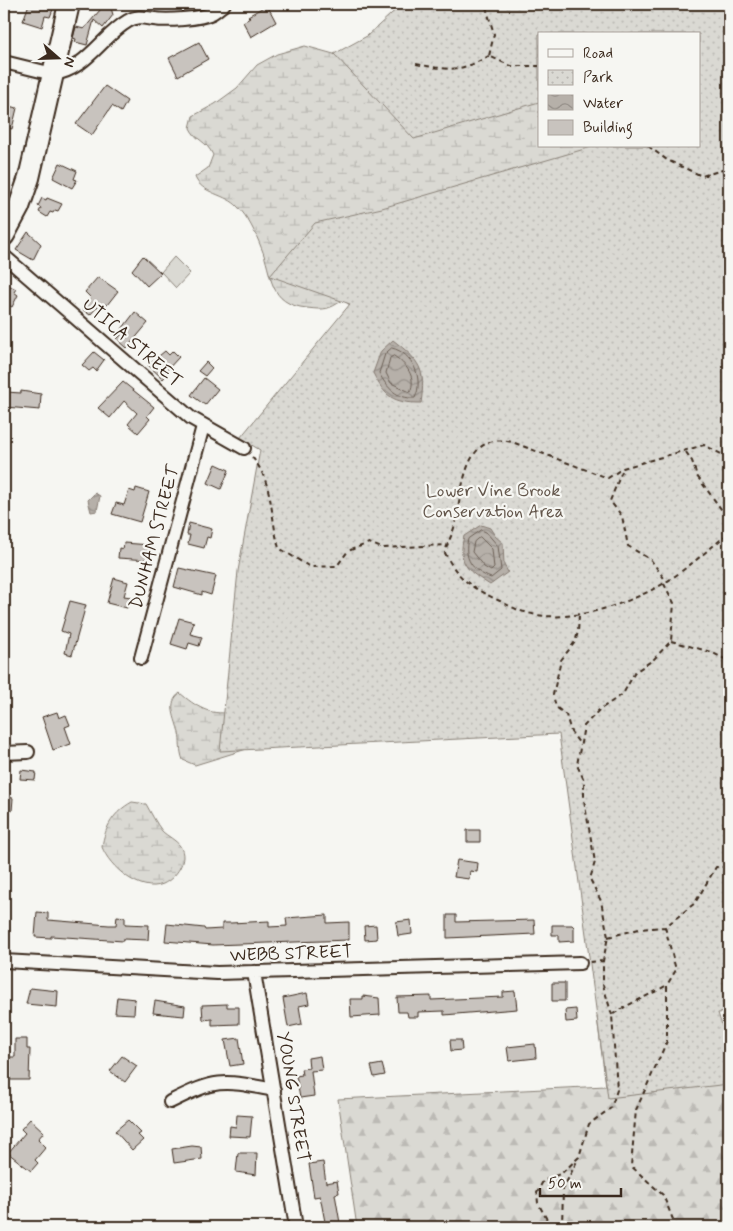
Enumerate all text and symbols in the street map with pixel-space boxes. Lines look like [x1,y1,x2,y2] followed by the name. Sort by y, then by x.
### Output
[32,32,82,82] north arrow
[538,32,700,148] legend
[583,44,613,64] text: Road
[59,55,79,70] text: N
[583,68,613,88] text: Park
[583,94,623,114] text: Water
[583,118,633,139] text: Building
[77,293,187,393] street label: UTICA STREET
[124,462,186,612] street label: DUNHAM STREET
[422,479,564,524] park label: Lower Vine Brook Conservation Area
[229,940,353,968] street label: WEBB STREET
[271,1030,315,1164] street label: YOUNG STREET
[540,1166,622,1198] scale bar
[548,1174,582,1194] text: 50 m

